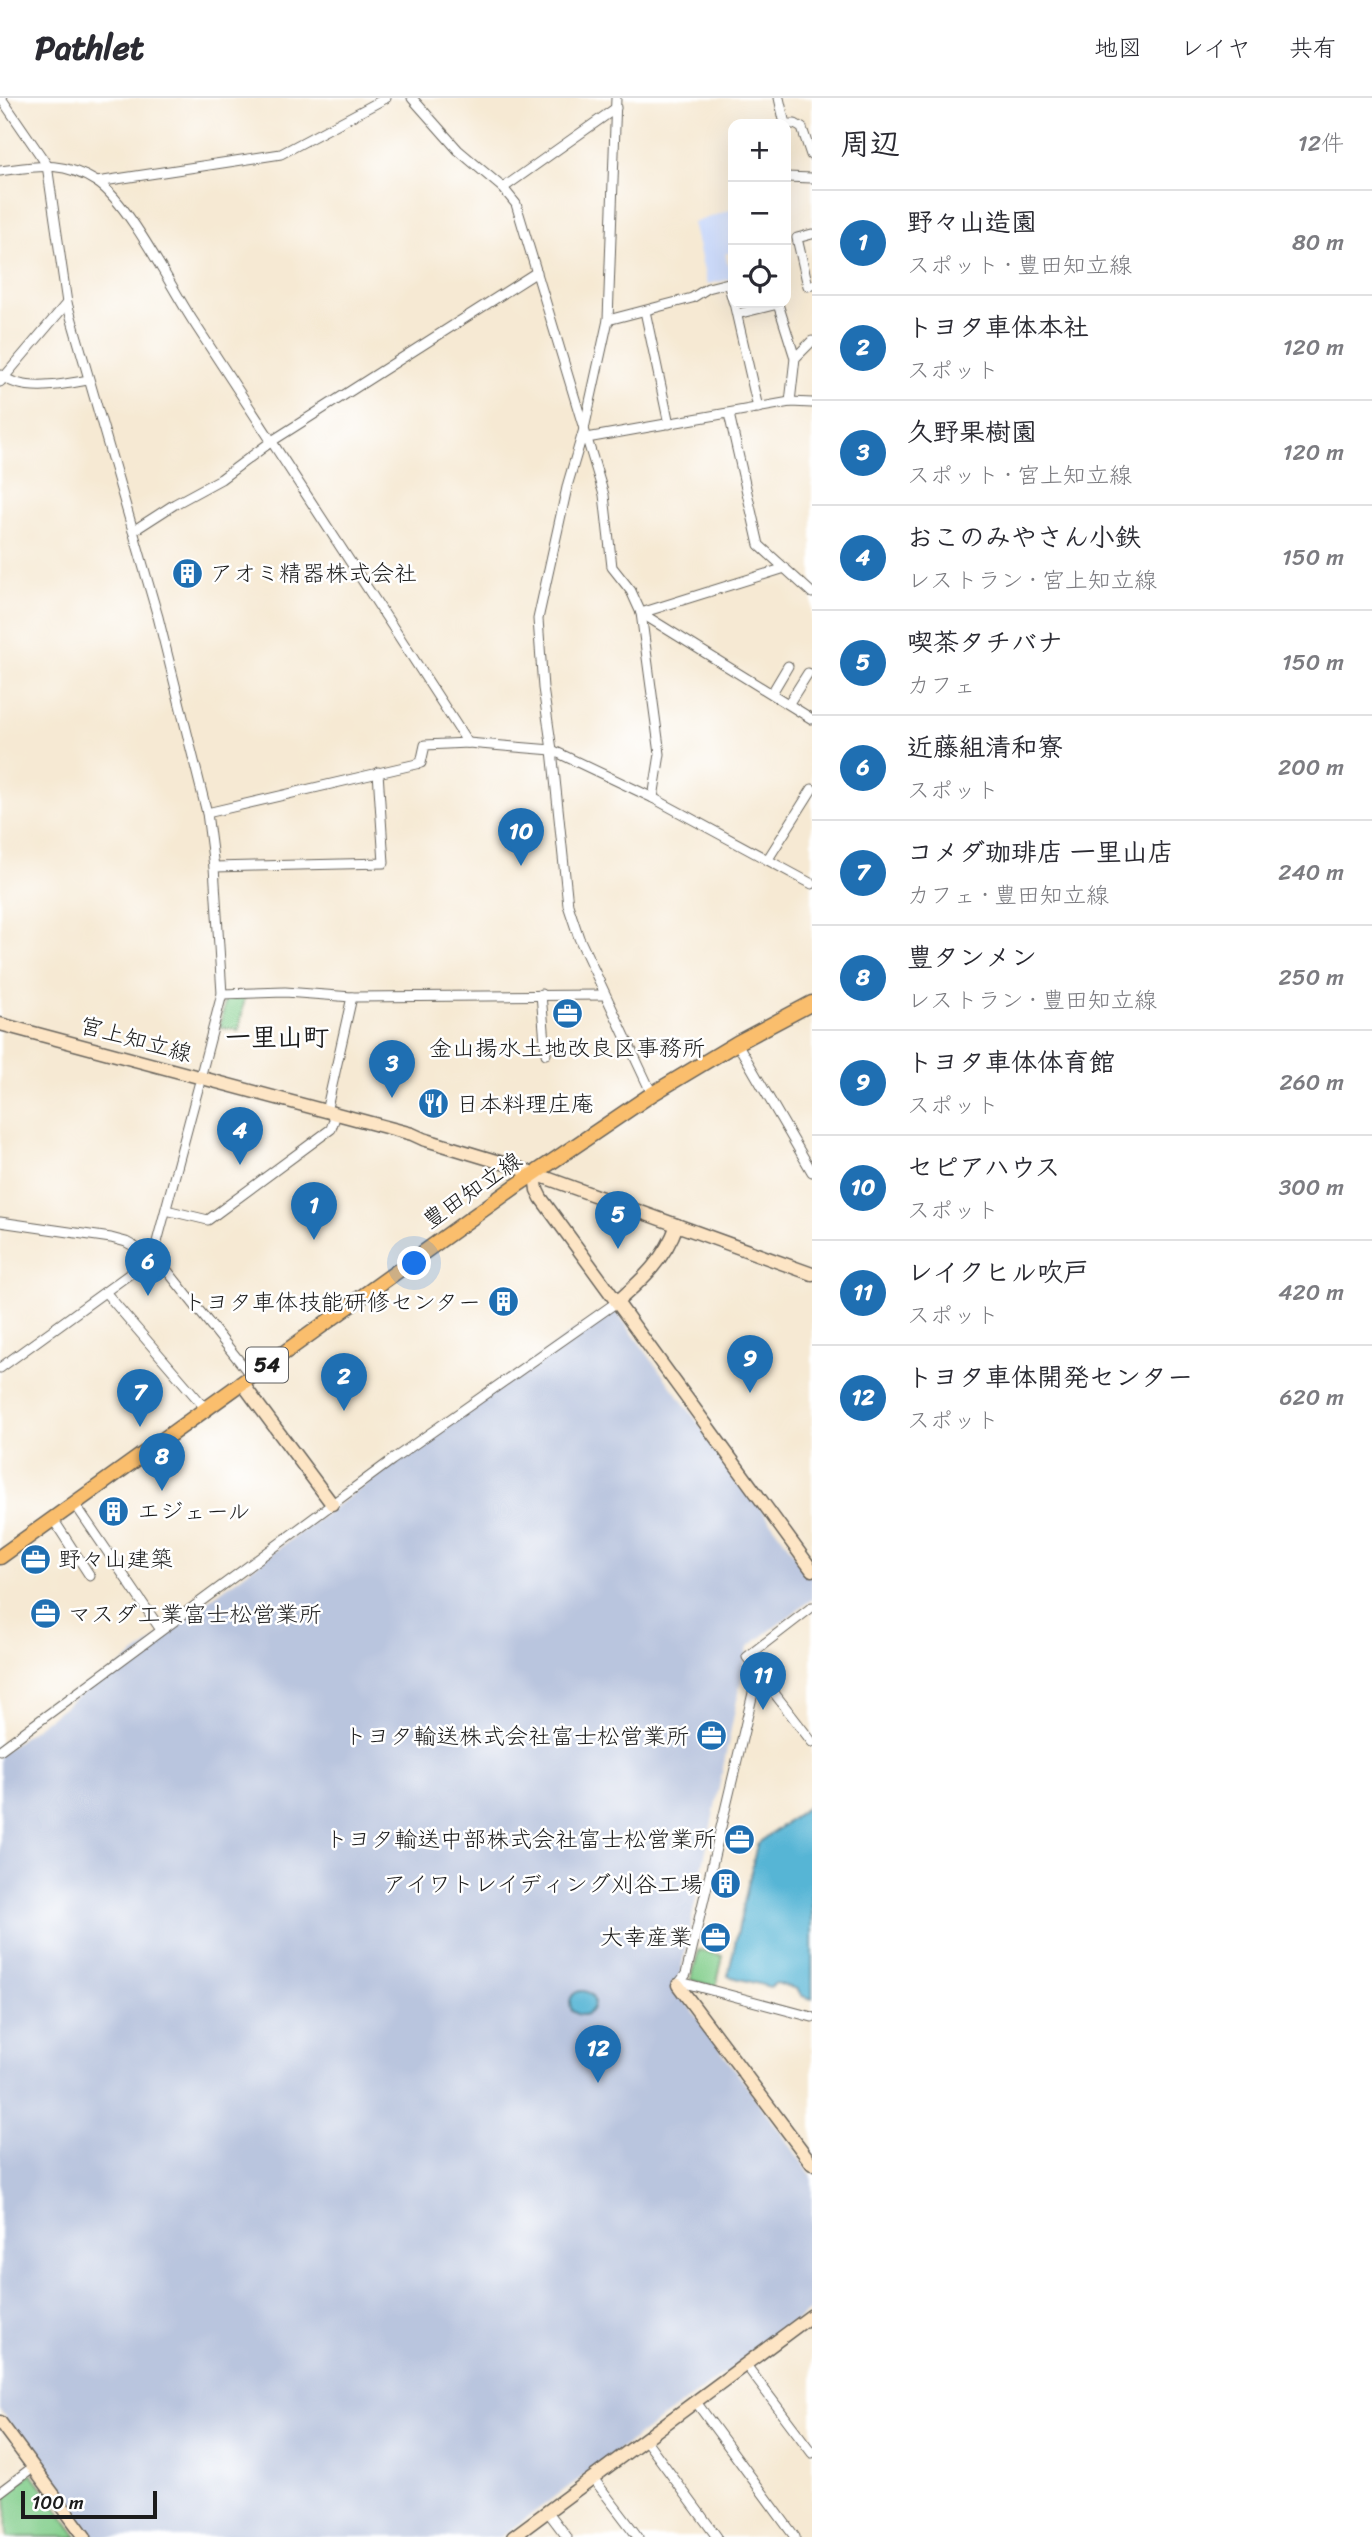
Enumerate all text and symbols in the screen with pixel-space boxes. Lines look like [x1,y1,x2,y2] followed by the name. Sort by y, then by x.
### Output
[35,19,144,77] text: Pathlet
[1094,27,1142,69] text: 地図
[1180,27,1251,69] text: レイヤ
[1289,27,1337,69] text: 共有
[840,117,900,171] text: 周辺
[728,119,791,308] map controls
[728,119,791,182] button: +
[1298,123,1344,164] text: 12件
[728,182,791,245] button: −
[907,199,1037,245] text: 野々山造園
[858,222,868,263] text: 1
[1292,222,1344,263] text: 80 m
[728,245,791,308] button: locate
[907,245,1132,286] text: スポット · 豊田知立線
[907,304,1089,350] text: トヨタ車体本社
[856,327,870,368] text: 2
[1283,327,1344,368] text: 120 m
[907,350,999,391] text: スポット
[907,409,1037,455] text: 久野果樹園
[857,432,869,473] text: 3
[1283,432,1344,473] text: 120 m
[907,455,1132,496] text: スポット · 宮上知立線
[907,514,1141,560] text: おこのみやさん小鉄
[856,537,870,578] text: 4
[1282,537,1344,578] text: 150 m
[210,553,417,594] place label: アオミ精器株式会社
[170,556,204,590] building icon: アオミ精器株式会社
[907,560,1157,601] text: レストラン · 宮上知立線
[907,619,1063,665] text: 喫茶タチバナ
[856,642,870,683] text: 5
[1282,642,1344,683] text: 150 m
[907,665,976,706] text: カフェ
[907,724,1063,770] text: 近藤組清和寮
[856,747,870,788] text: 6
[1278,747,1344,788] text: 200 m
[907,770,999,811] text: スポット
[498,808,544,866] pin: 10
[907,829,1174,875] text: コメダ珈琲店 一里山店
[856,852,870,893] text: 7
[1278,852,1344,893] text: 240 m
[907,875,1109,916] text: カフェ · 豊田知立線
[907,934,1037,980] text: 豊タンメン
[856,957,870,998] text: 8
[1278,957,1344,998] text: 250 m
[907,980,1157,1021] text: レストラン · 豊田知立線
[550,997,584,1031] office icon: 金山揚水土地改良区事務所
[75,1005,197,1074] street label: 宮上知立線
[225,1014,329,1060] district label: 一里山町
[429,1028,705,1069] place label: 金山揚水土地改良区事務所
[907,1039,1115,1085] text: トヨタ車体体育館
[369,1040,415,1098] pin: 3
[856,1062,870,1103] text: 9
[1279,1062,1344,1103] text: 260 m
[456,1084,594,1125] place label: 日本料理庄庵
[907,1085,999,1126] text: スポット
[416,1087,450,1121] restaurant icon: 日本料理庄庵
[217,1107,263,1165] pin: 4
[413,1141,531,1240] street label: 豊田知立線
[907,1144,1060,1190] text: セピアハウス
[851,1167,875,1208] text: 10
[1279,1167,1344,1208] text: 300 m
[291,1182,337,1240] pin: 1
[907,1190,999,1231] text: スポット
[595,1191,641,1249] pin: 5
[125,1238,171,1296] pin: 6
[397,1246,431,1280] your location
[907,1249,1089,1295] text: レイクヒル吹戸
[853,1272,873,1313] text: 11
[1278,1272,1344,1313] text: 420 m
[183,1282,481,1323] place label: トヨタ車体技能研修センター
[487,1285,521,1319] building icon: トヨタ車体技能研修センター
[907,1295,999,1336] text: スポット
[727,1335,773,1393] pin: 9
[246,1348,288,1382] road number: 54
[321,1353,367,1411] pin: 2
[907,1354,1193,1400] text: トヨタ車体開発センター
[117,1369,163,1427] pin: 7
[851,1377,875,1418] text: 12
[1279,1377,1344,1418] text: 620 m
[907,1400,999,1441] text: スポット
[139,1433,185,1491] pin: 8
[137,1491,251,1532] place label: エジェール
[97,1494,131,1528] building icon: エジェール
[58,1539,173,1580] place label: 野々山建築
[18,1542,52,1576] office icon: 野々山建築
[68,1594,321,1635] place label: マスダ工業富士松営業所
[28,1597,62,1631] office icon: マスダ工業富士松営業所
[740,1652,786,1710] pin: 11
[344,1716,689,1757] place label: トヨタ輸送株式会社富士松営業所
[695,1719,729,1753] office icon: トヨタ輸送株式会社富士松営業所
[325,1819,716,1860] place label: トヨタ輸送中部株式会社富士松営業所
[722,1822,756,1856] office icon: トヨタ輸送中部株式会社富士松営業所
[383,1864,703,1905] place label: アイワトレイディング刈谷工場
[709,1867,743,1901] building icon: アイワトレイディング刈谷工場
[600,1917,692,1958] place label: 大幸産業
[698,1920,732,1954] office icon: 大幸産業
[575,2025,621,2083] pin: 12
[32,2486,84,2519] text: 100 m
[21,2488,158,2520] scale bar

